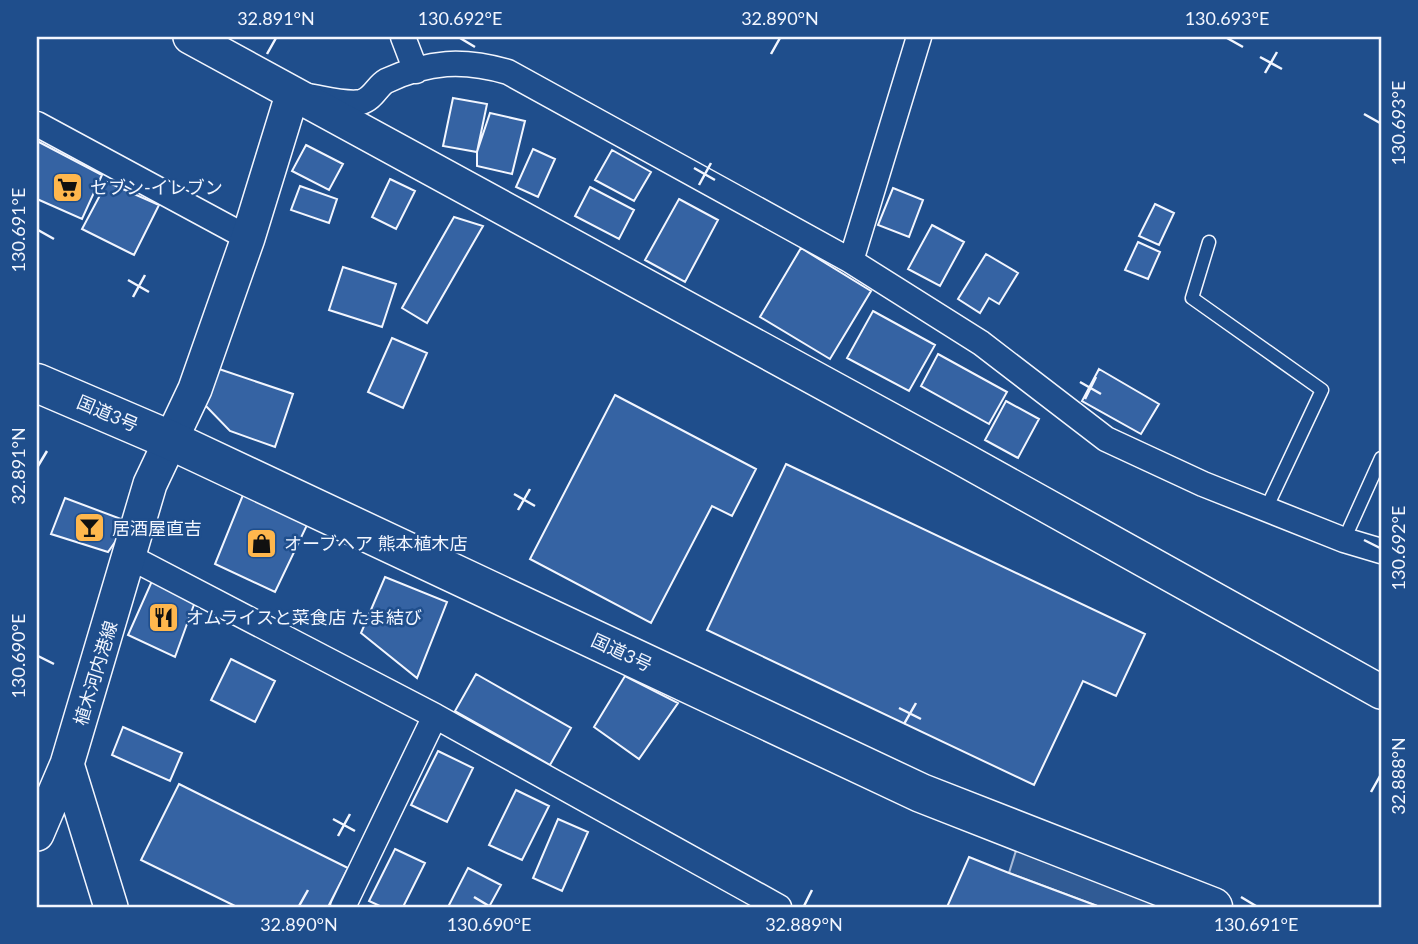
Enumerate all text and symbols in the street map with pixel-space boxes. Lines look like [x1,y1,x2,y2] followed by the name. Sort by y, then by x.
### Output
[237,7,315,29] text: 32.891°N
[418,7,502,29] text: 130.692°E
[741,7,819,29] text: 32.890°N
[1185,7,1269,29] text: 130.693°E
[1387,81,1409,165] text: 130.693°E
[50,170,84,204] supermarket icon: セブン-イレブン
[90,176,223,198] place label: セブン-イレブン
[7,188,29,272] text: 130.691°E
[74,390,142,436] street label: 国道3号
[7,427,29,505] text: 32.891°N
[1387,506,1409,590] text: 130.692°E
[72,511,106,545] bar icon: 居酒屋直吉
[112,517,202,539] place label: 居酒屋直吉
[244,526,278,560] shop icon: オーブヘア 熊本植木店
[284,532,468,554] place label: オーブヘア 熊本植木店
[146,600,180,634] restaurant icon: オムライスと菜食店 たま結び
[186,606,422,628] place label: オムライスと菜食店 たま結び
[7,614,29,698] text: 130.690°E
[69,618,121,728] street label: 植木河内港線
[588,628,656,676] street label: 国道3号
[1387,737,1409,815] text: 32.888°N
[260,913,338,935] text: 32.890°N
[447,913,531,935] text: 130.690°E
[765,913,843,935] text: 32.889°N
[1214,913,1298,935] text: 130.691°E

